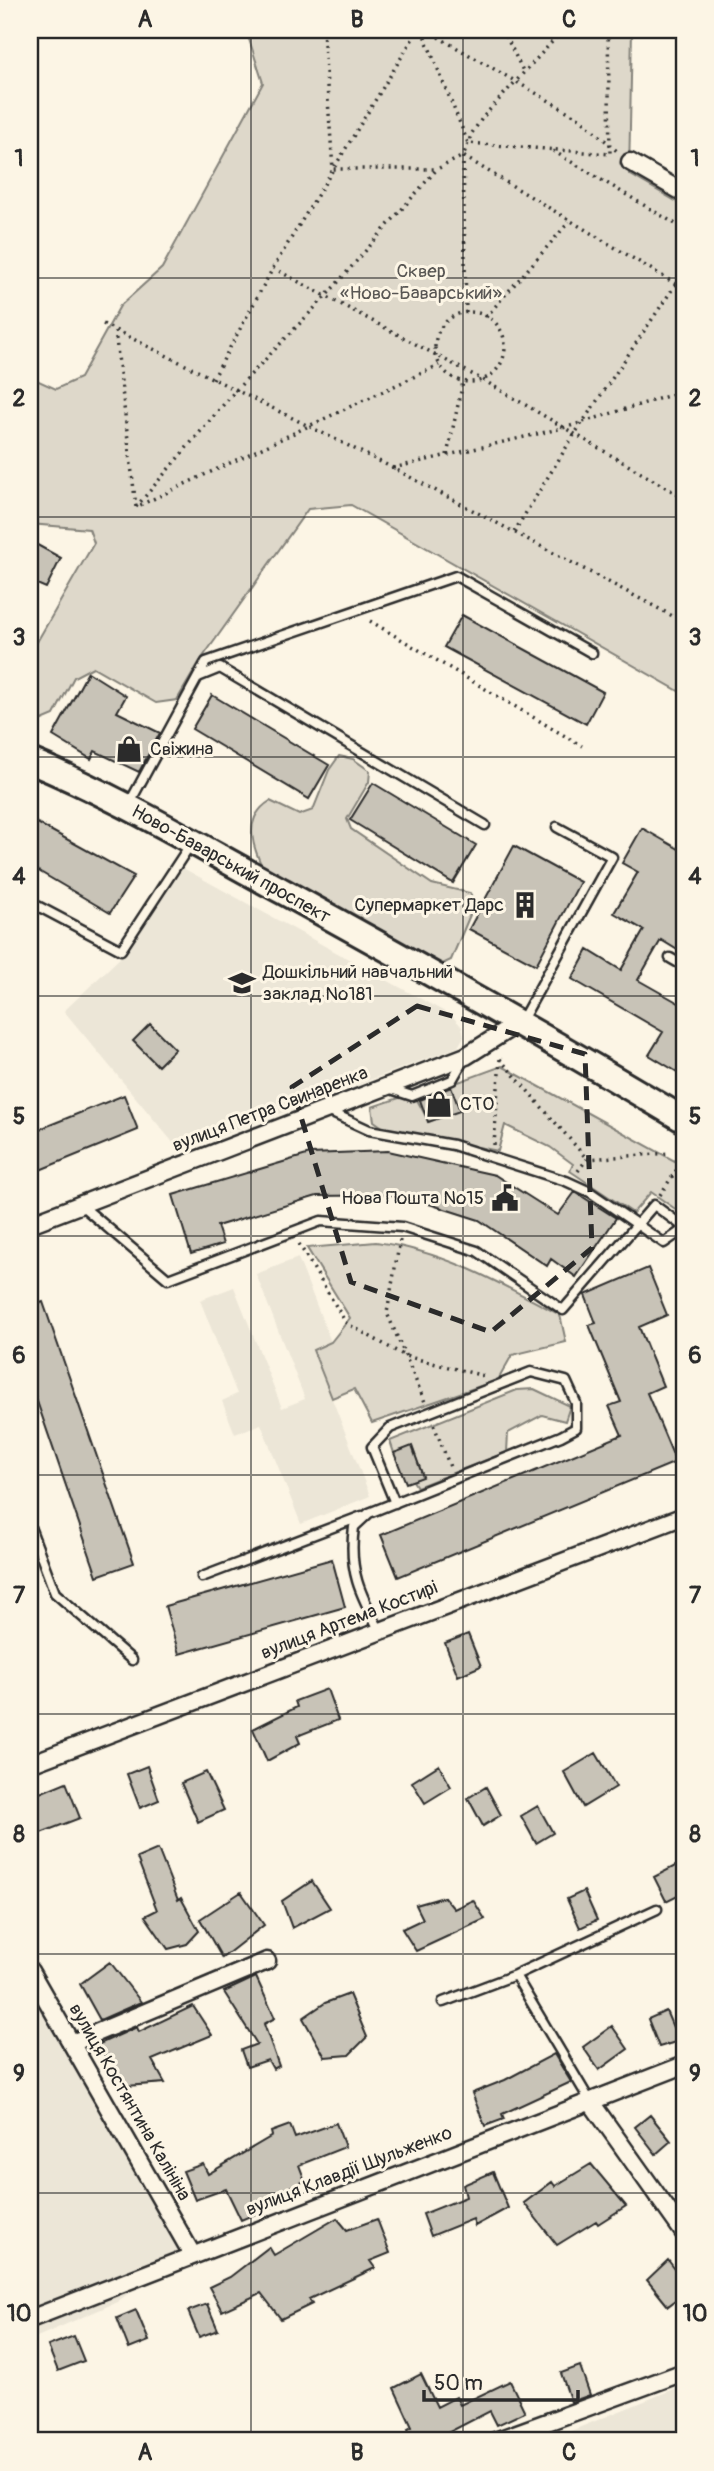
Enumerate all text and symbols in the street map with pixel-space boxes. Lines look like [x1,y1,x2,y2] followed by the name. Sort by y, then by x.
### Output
[138,5,153,34] text: A
[350,5,364,34] text: B
[562,5,576,34] text: C
[15,144,24,173] text: 1
[691,144,700,173] text: 1
[340,259,502,305] park label: Сквер «Ново-Баварський»
[13,384,26,413] text: 2
[689,384,702,413] text: 2
[13,623,25,652] text: 3
[689,623,701,652] text: 3
[114,734,144,764] shop icon: Свіжина
[150,737,214,761] place label: Свіжина
[127,799,335,929] street label: Ново-Баварський проспект
[12,862,26,891] text: 4
[688,862,702,891] text: 4
[510,890,540,920] building icon: Супермаркет Дарс
[354,893,504,917] place label: Супермаркет Дарс
[262,960,453,1006] place label: Дошкільний навчальний заклад №181
[227,968,257,998] school or university icon: Дошкільний навчальний заклад №181
[169,1061,371,1157] street label: вулиця Петра Свинаренка
[424,1089,454,1119] shop icon: СТО
[460,1092,494,1116] place label: СТО
[13,1102,25,1131] text: 5
[689,1102,701,1131] text: 5
[490,1183,520,1213] public building icon: Нова Пошта №15
[341,1186,484,1210] place label: Нова Пошта №15
[12,1341,26,1370] text: 6
[688,1341,702,1370] text: 6
[257,1575,441,1665] street label: вулиця Артема Костирі
[13,1581,26,1610] text: 7
[689,1581,702,1610] text: 7
[13,1820,25,1849] text: 8
[689,1820,701,1849] text: 8
[64,1999,196,2205] street label: вулиця Костянтина Калініна
[13,2059,25,2088] text: 9
[689,2059,701,2088] text: 9
[243,2121,455,2221] street label: вулиця Клавдії Шульженко
[7,2299,31,2328] text: 10
[683,2299,707,2328] text: 10
[424,2359,578,2403] scale bar
[434,2370,483,2397] text: 50 m
[138,2438,153,2467] text: A
[350,2438,364,2467] text: B
[562,2438,576,2467] text: C

